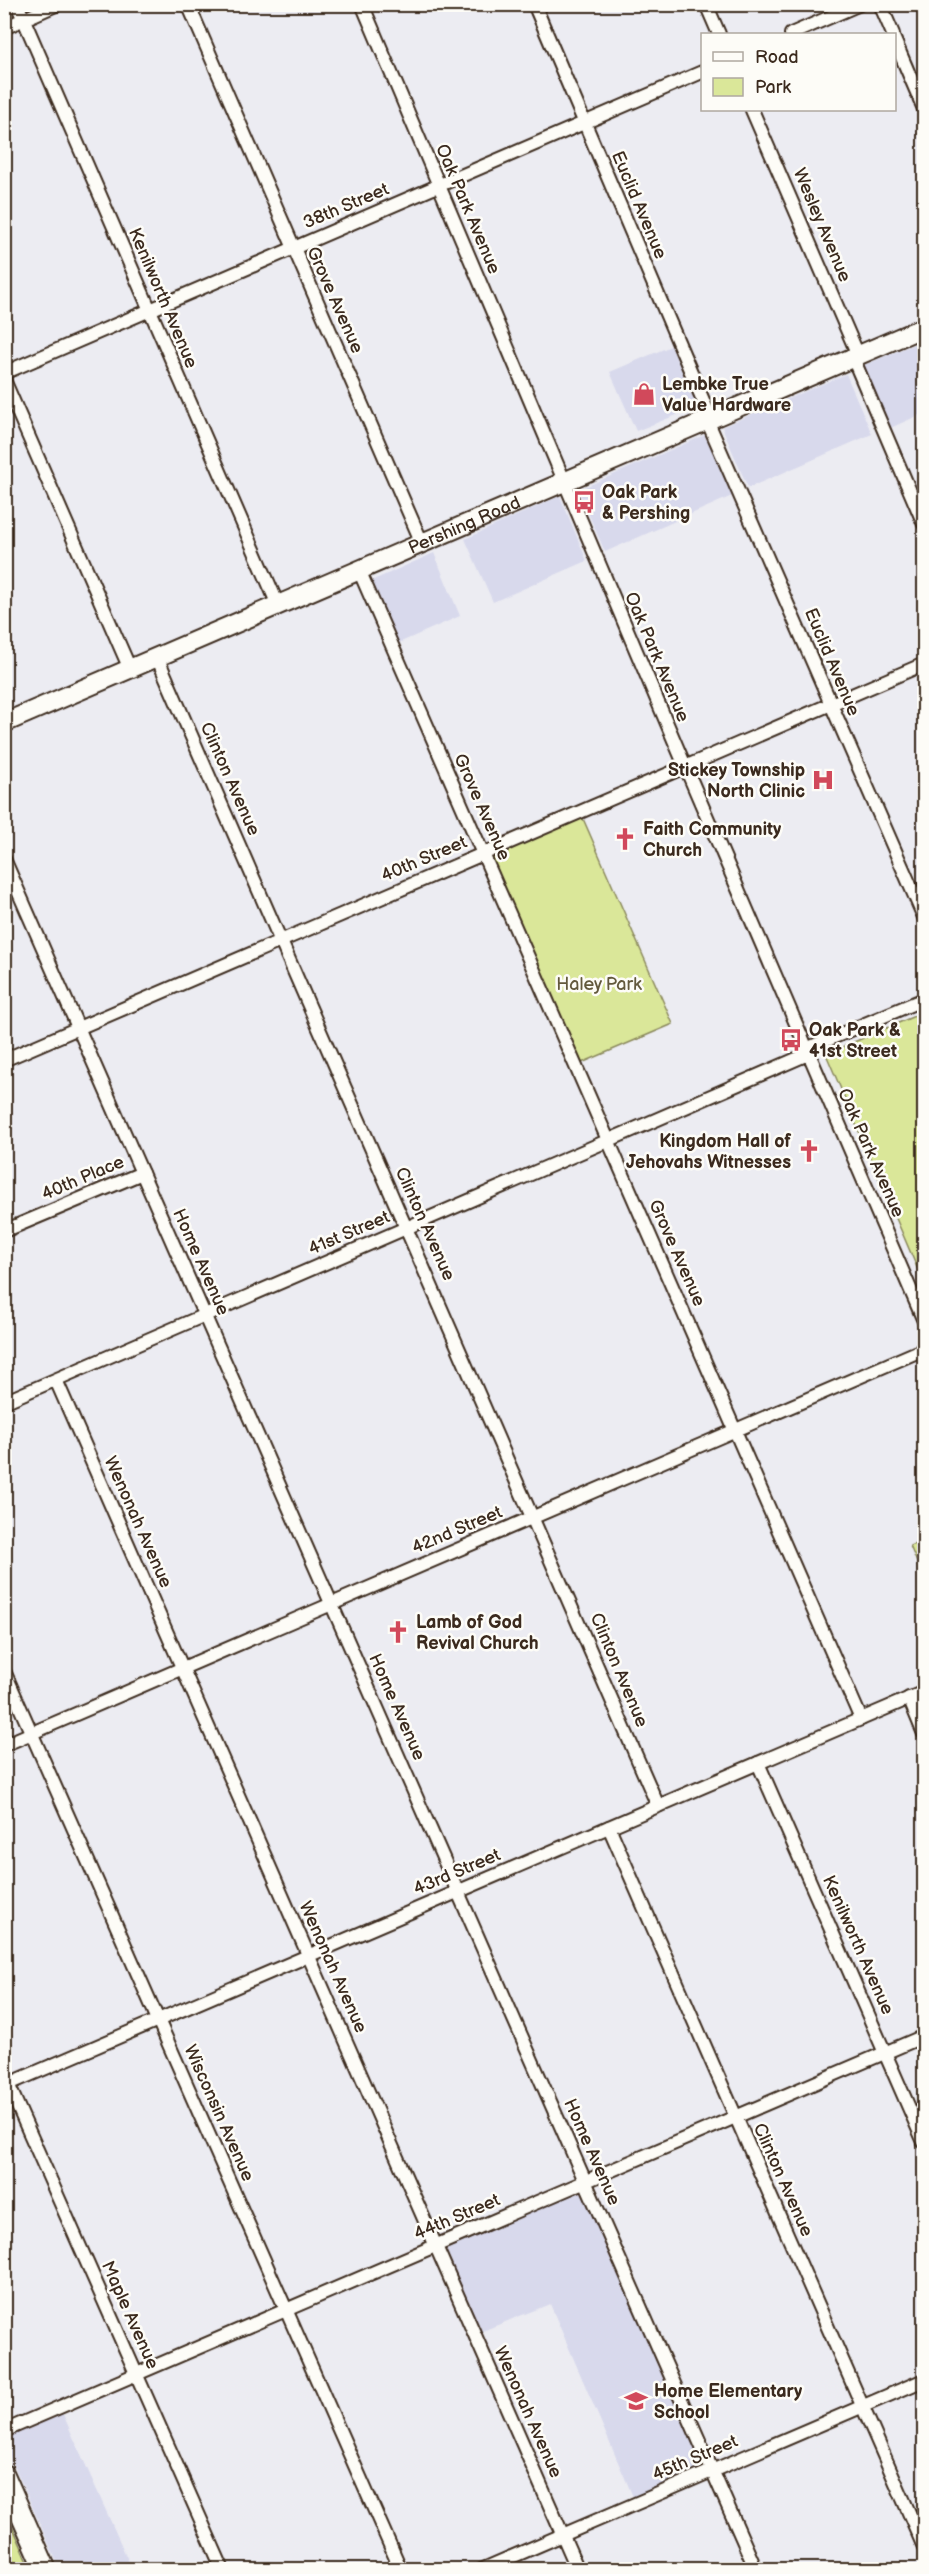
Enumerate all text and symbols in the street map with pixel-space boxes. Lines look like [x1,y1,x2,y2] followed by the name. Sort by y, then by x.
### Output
[701,33,896,111] legend
[755,47,799,68] text: Road
[755,77,791,98] text: Park
[431,141,505,277] street label: Oak Park Avenue
[607,148,671,262] street label: Euclid Avenue
[789,165,856,285] street label: Wesley Avenue
[300,178,392,233] street label: 38th Street
[124,225,202,371] street label: Kenilworth Avenue
[302,244,368,357] street label: Grove Avenue
[662,374,791,416] place label: Lembke True Value Hardware
[631,381,657,407] shop icon: Lembke True Value Hardware
[602,482,690,524] place label: Oak Park & Pershing
[571,489,597,515] bus stop icon: Oak Park & Pershing
[405,492,523,558] street label: Pershing Road
[620,589,694,725] street label: Oak Park Avenue
[800,605,864,719] street label: Euclid Avenue
[196,719,264,839] street label: Clinton Avenue
[449,751,515,864] street label: Grove Avenue
[668,760,805,802] place label: Stickey Township North Clinic
[810,767,836,793] hospital icon: Stickey Township North Clinic
[643,819,782,861] place label: Faith Community Church
[612,826,638,852] church icon: Faith Community Church
[378,831,470,886] street label: 40th Street
[556,974,642,995] park label: Haley Park
[809,1020,901,1062] place label: Oak Park & 41st Street
[778,1027,804,1053] bus stop icon: Oak Park & 41st Street
[833,1085,909,1221] street label: Oak Park Avenue
[626,1131,791,1173] place label: Kingdom Hall of Jehovahs Witnesses
[796,1138,822,1164] church icon: Kingdom Hall of Jehovahs Witnesses
[39,1151,128,1205] street label: 40th Place
[391,1164,459,1284] street label: Clinton Avenue
[644,1197,710,1310] street label: Grove Avenue
[168,1206,234,1319] street label: Home Avenue
[305,1206,393,1260] street label: 41st Street
[100,1453,177,1591] street label: Wenonah Avenue
[409,1501,506,1558] street label: 42nd Street
[586,1610,653,1730] street label: Clinton Avenue
[416,1612,539,1654] place label: Lamb of God Revival Church
[385,1619,411,1645] church icon: Lamb of God Revival Church
[364,1651,430,1764] street label: Home Avenue
[410,1844,504,1900] street label: 43rd Street
[818,1872,898,2018] street label: Kenilworth Avenue
[295,1898,372,2036] street label: Wenonah Avenue
[179,2042,259,2185] street label: Wisconsin Avenue
[559,2096,625,2209] street label: Home Avenue
[749,2120,817,2240] street label: Clinton Avenue
[411,2189,504,2245] street label: 44th Street
[97,2258,163,2373] street label: Maple Avenue
[490,2343,567,2481] street label: Wenonah Avenue
[654,2381,803,2423] place label: Home Elementary School
[623,2388,649,2414] school or university icon: Home Elementary School
[649,2430,741,2485] street label: 45th Street

